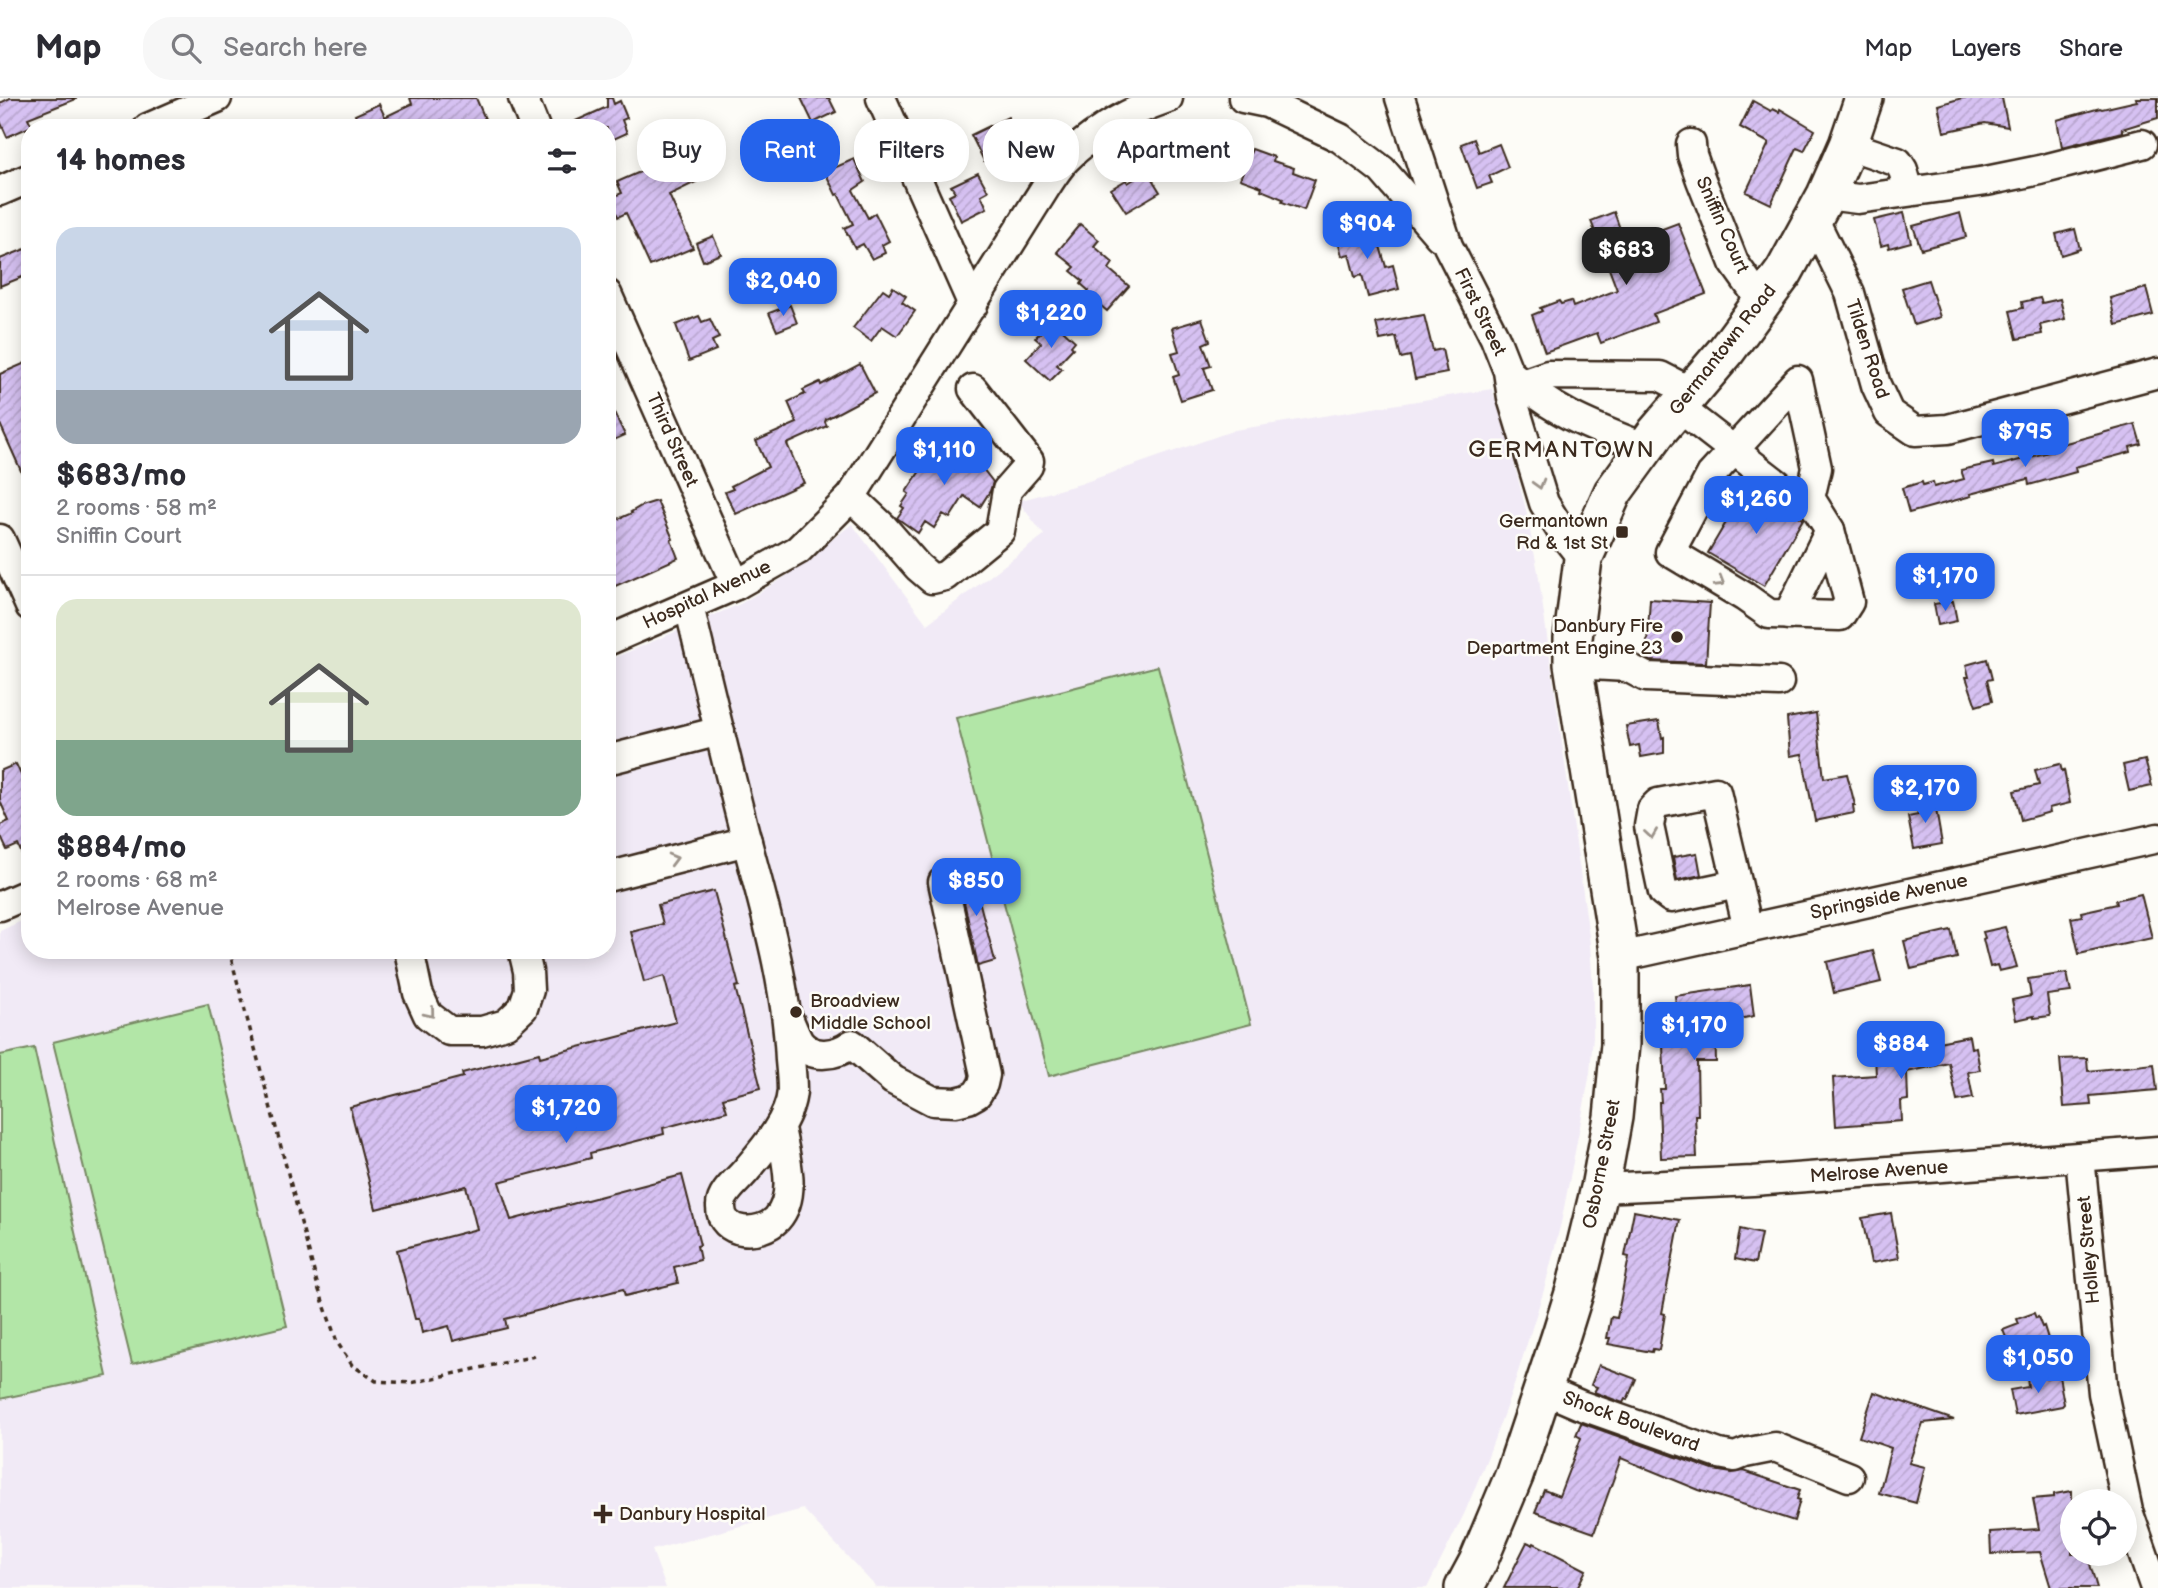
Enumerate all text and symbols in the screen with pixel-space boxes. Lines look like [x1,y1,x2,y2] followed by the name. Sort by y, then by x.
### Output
[143,17,633,80] search box
[35,28,101,68] text: Map
[167,29,205,67] icon: search
[223,33,367,64] text: Search here
[1864,34,1912,63] text: Map
[1950,34,2021,63] text: Layers
[2059,34,2123,63] text: Share
[637,119,726,182] chip: Buy
[740,119,840,182] chip: Rent
[854,119,969,182] chip: Filters
[983,119,1079,182] chip: New
[1093,119,1254,182] chip: Apartment
[543,142,581,180] icon: filters
[56,143,185,179] text: 14 homes
[1690,173,1754,277] street label: Sniffin Court
[1326,202,1408,261] pin: $904
[1339,210,1395,238] text: $904
[1585,228,1667,287] pin: $683
[1598,236,1654,264] text: $683
[726,258,840,318] pin: $2,040
[1449,264,1511,360] street label: First Street
[745,267,821,295] text: $2,040
[256,273,382,399] icon: home
[1665,280,1781,420] street label: Germantown Road
[994,290,1108,350] pin: $1,220
[1840,296,1894,402] street label: Tilden Road
[1015,299,1087,327] text: $1,220
[641,390,703,491] street label: Third Street
[1984,410,2066,469] pin: $795
[1998,418,2052,446] text: $795
[887,428,1001,487] pin: $1,110
[912,436,976,464] text: $1,110
[1468,436,1656,464] district label: GERMANTOWN
[56,458,186,494] text: $683/mo
[1699,476,1813,536] pin: $1,260
[1530,478,1545,490] one-way arrow
[1720,485,1792,513] text: $1,260
[56,494,217,522] text: 2 rooms · 58 m²
[1499,510,1608,555] place label: Germantown Rd & 1st St
[56,522,181,550] text: Sniffin Court
[1614,524,1630,540] marker: Germantown Rd & 1st St
[1888,554,2002,613] pin: $1,170
[639,555,775,635] street label: Hospital Avenue
[1912,562,1978,590] text: $1,170
[1713,573,1726,586] one-way arrow
[1467,615,1663,660] place label: Danbury Fire Department Engine 23
[1669,629,1685,645] marker: Danbury Fire Department Engine 23
[256,645,382,771] icon: home
[1868,766,1982,825] pin: $2,170
[1890,774,1960,802] text: $2,170
[1643,828,1658,840] one-way arrow
[56,830,186,866] text: $884/mo
[667,853,679,868] one-way arrow
[935,858,1017,918] pin: $850
[56,866,218,894] text: 2 rooms · 68 m²
[948,867,1004,895] text: $850
[1808,869,1970,925] street label: Springside Avenue
[56,894,224,922] text: Melrose Avenue
[810,990,931,1035] place label: Broadview Middle School
[1637,1002,1751,1062] pin: $1,170
[788,1004,804,1020] marker: Broadview Middle School
[422,1006,435,1018] one-way arrow
[1661,1011,1727,1039] text: $1,170
[1860,1021,1942,1081] pin: $884
[1873,1030,1929,1058] text: $884
[509,1086,623,1145] pin: $1,720
[531,1094,601,1122] text: $1,720
[1578,1097,1626,1231] street label: Osborne Street
[1809,1156,1949,1188] street label: Melrose Avenue
[2073,1195,2105,1305] street label: Holley Street
[1981,1336,2095,1395] pin: $1,050
[2002,1344,2074,1372] text: $1,050
[1559,1387,1703,1457] street label: Shock Boulevard
[2060,1489,2137,1566] map controls
[2060,1489,2137,1566] button: locate
[619,1503,765,1526] place label: Danbury Hospital
[593,1504,613,1524] marker: Danbury Hospital

